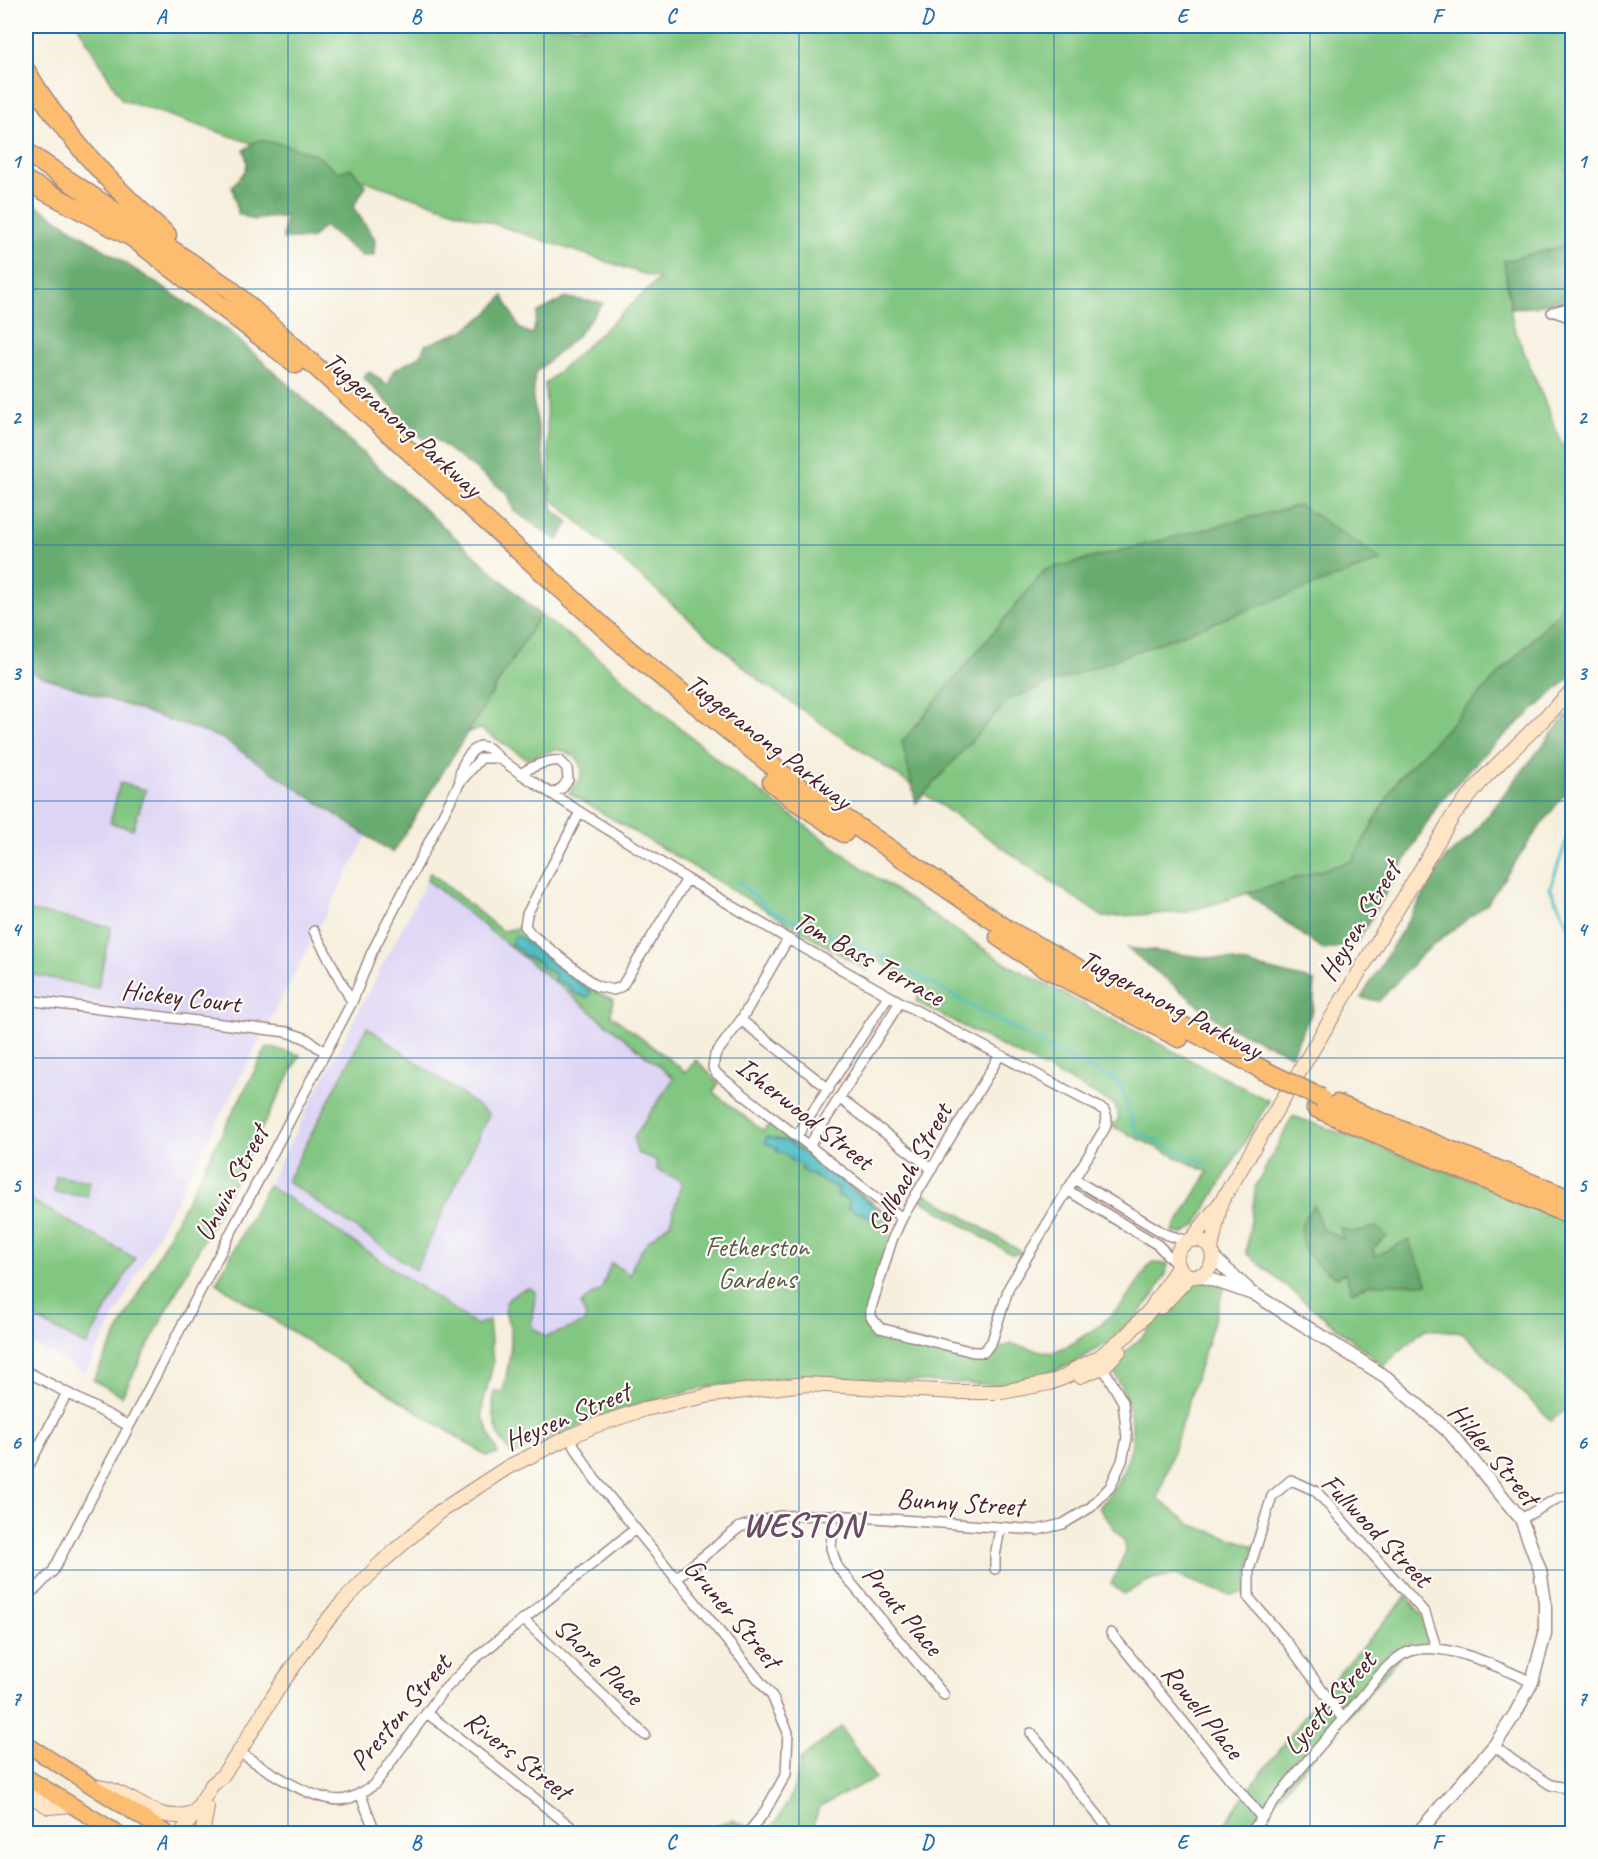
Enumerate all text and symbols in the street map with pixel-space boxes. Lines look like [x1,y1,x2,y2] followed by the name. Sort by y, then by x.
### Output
[156,4,168,29] text: A
[411,4,423,29] text: B
[666,4,678,29] text: C
[921,4,935,29] text: D
[1177,4,1191,29] text: E
[1432,4,1446,29] text: F
[12,149,23,174] text: 1
[1578,149,1589,174] text: 1
[316,344,491,506] street label: Tuggeranong Parkway
[12,405,23,430] text: 2
[1578,405,1589,430] text: 2
[12,661,23,686] text: 3
[1578,661,1589,686] text: 3
[679,665,861,818] street label: Tuggeranong Parkway
[1310,852,1410,987] street label: Heysen Street
[788,902,952,1015] street label: Tom Bass Terrace
[12,917,24,942] text: 4
[1578,917,1590,942] text: 4
[1074,941,1270,1068] street label: Tuggeranong Parkway
[119,971,245,1021] street label: Hickey Court
[729,1048,883,1179] street label: Isherwood Street
[859,1095,961,1241] street label: Sellbach Street
[186,1116,278,1247] street label: Unwin Street
[12,1173,23,1198] text: 5
[1578,1173,1589,1198] text: 5
[705,1229,810,1296] park label: Fetherston Gardens
[499,1372,639,1458] street label: Heysen Street
[1441,1395,1550,1516] street label: Hilder Street
[11,1430,22,1455] text: 6
[1577,1430,1588,1455] text: 6
[1314,1466,1442,1596] street label: Fullwood Street
[895,1480,1028,1524] street label: Bunny Street
[743,1503,868,1546] district label: WESTON
[677,1551,792,1678] street label: Gruner Street
[855,1557,952,1664] street label: Prout Place
[547,1610,653,1714] street label: Shore Place
[1275,1642,1385,1762] street label: Lycett Street
[341,1645,460,1777] street label: Preston Street
[1154,1656,1253,1767] street label: Rowell Place
[12,1686,23,1711] text: 7
[1578,1686,1589,1711] text: 7
[457,1702,581,1810] street label: Rivers Street
[156,1830,168,1855] text: A
[411,1830,423,1855] text: B
[666,1830,678,1855] text: C
[921,1830,935,1855] text: D
[1177,1830,1191,1855] text: E
[1432,1830,1446,1855] text: F

